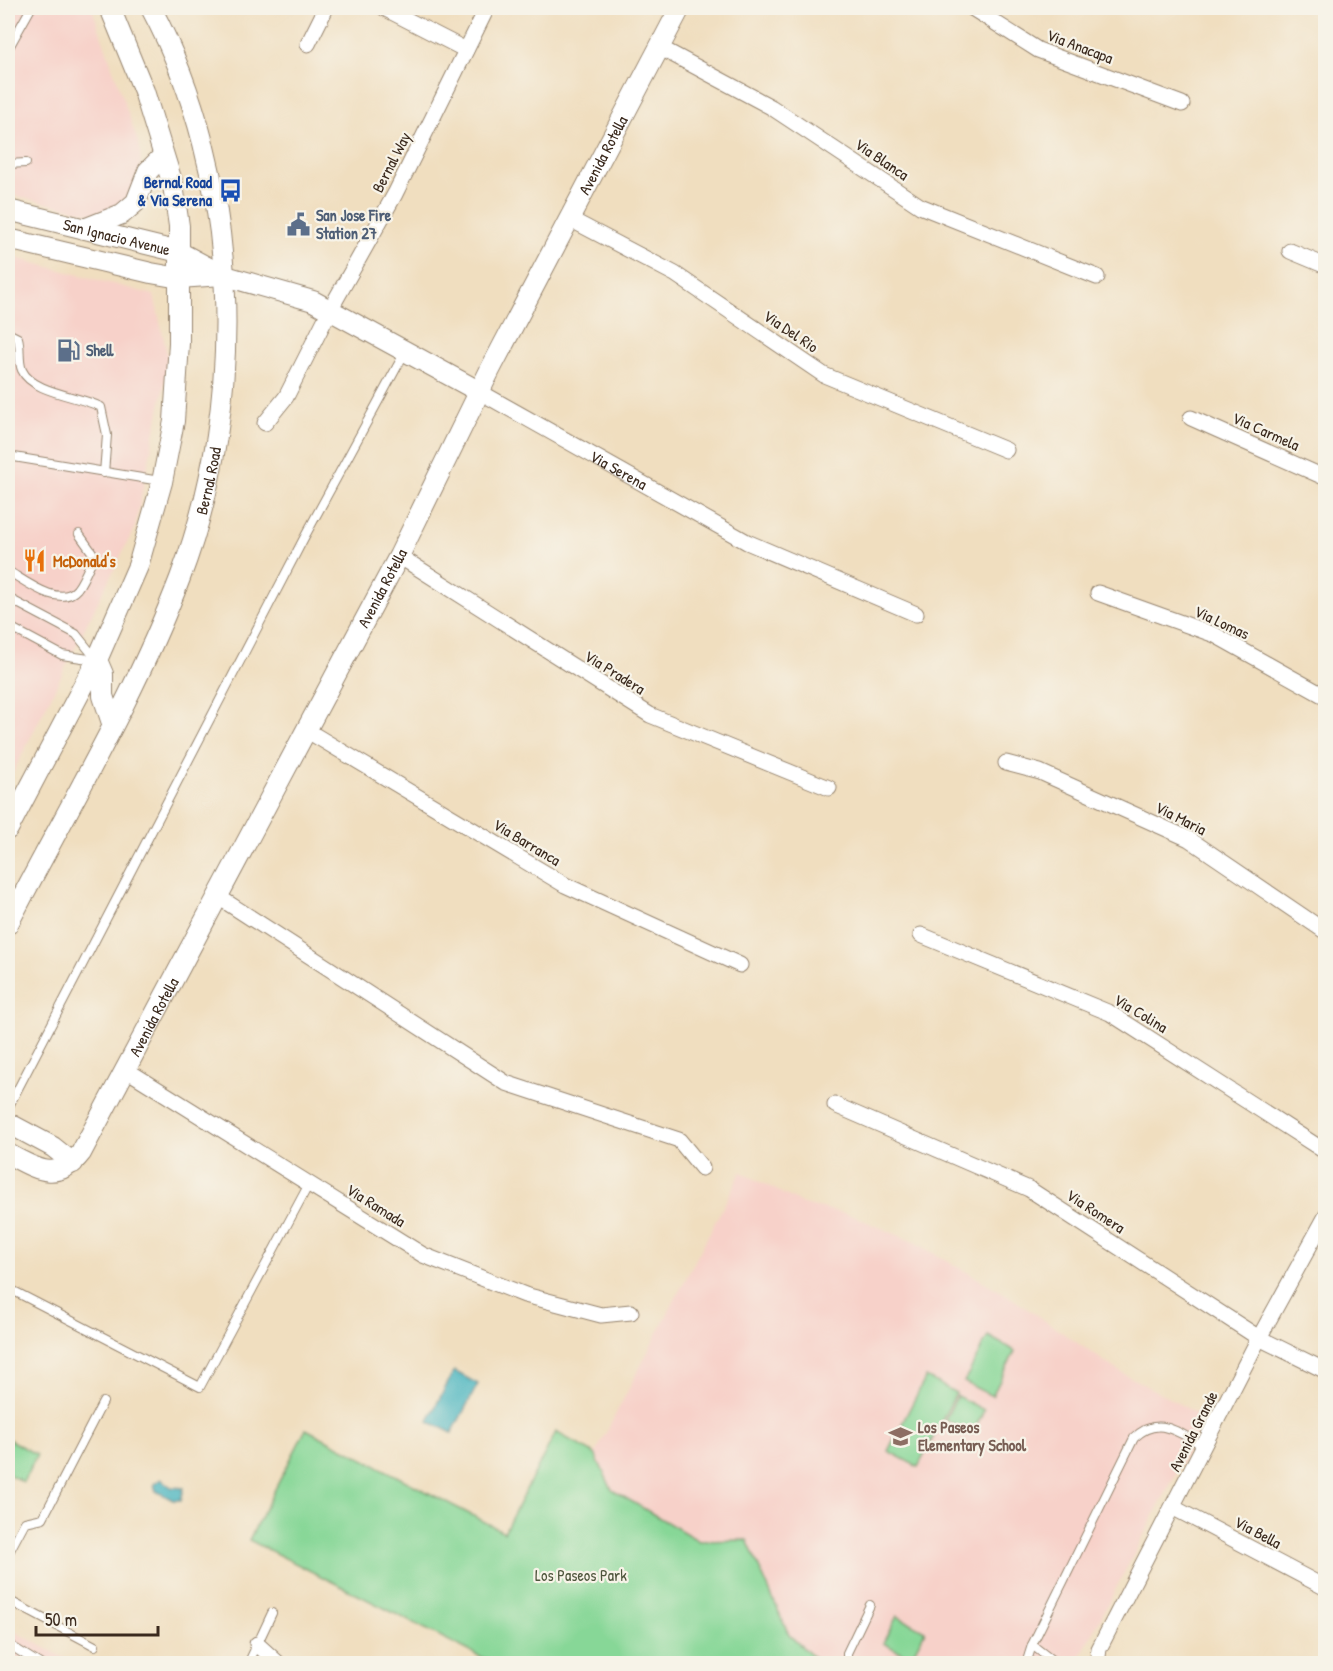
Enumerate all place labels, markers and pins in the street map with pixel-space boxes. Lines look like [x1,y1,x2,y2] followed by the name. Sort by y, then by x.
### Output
[138,171,213,211] place label: Bernal Road & Via Serena
[217,178,243,204] bus stop icon: Bernal Road & Via Serena
[316,204,392,244] place label: San Jose Fire Station 27
[285,211,311,237] public building icon: San Jose Fire Station 27
[55,337,81,363] fuel station icon: Shell
[86,339,114,361] place label: Shell
[22,548,48,574] restaurant icon: McDonald's
[53,550,116,572] place label: McDonald's
[918,1416,1027,1457] place label: Los Paseos Elementary School
[887,1423,913,1449] school or university icon: Los Paseos Elementary School

